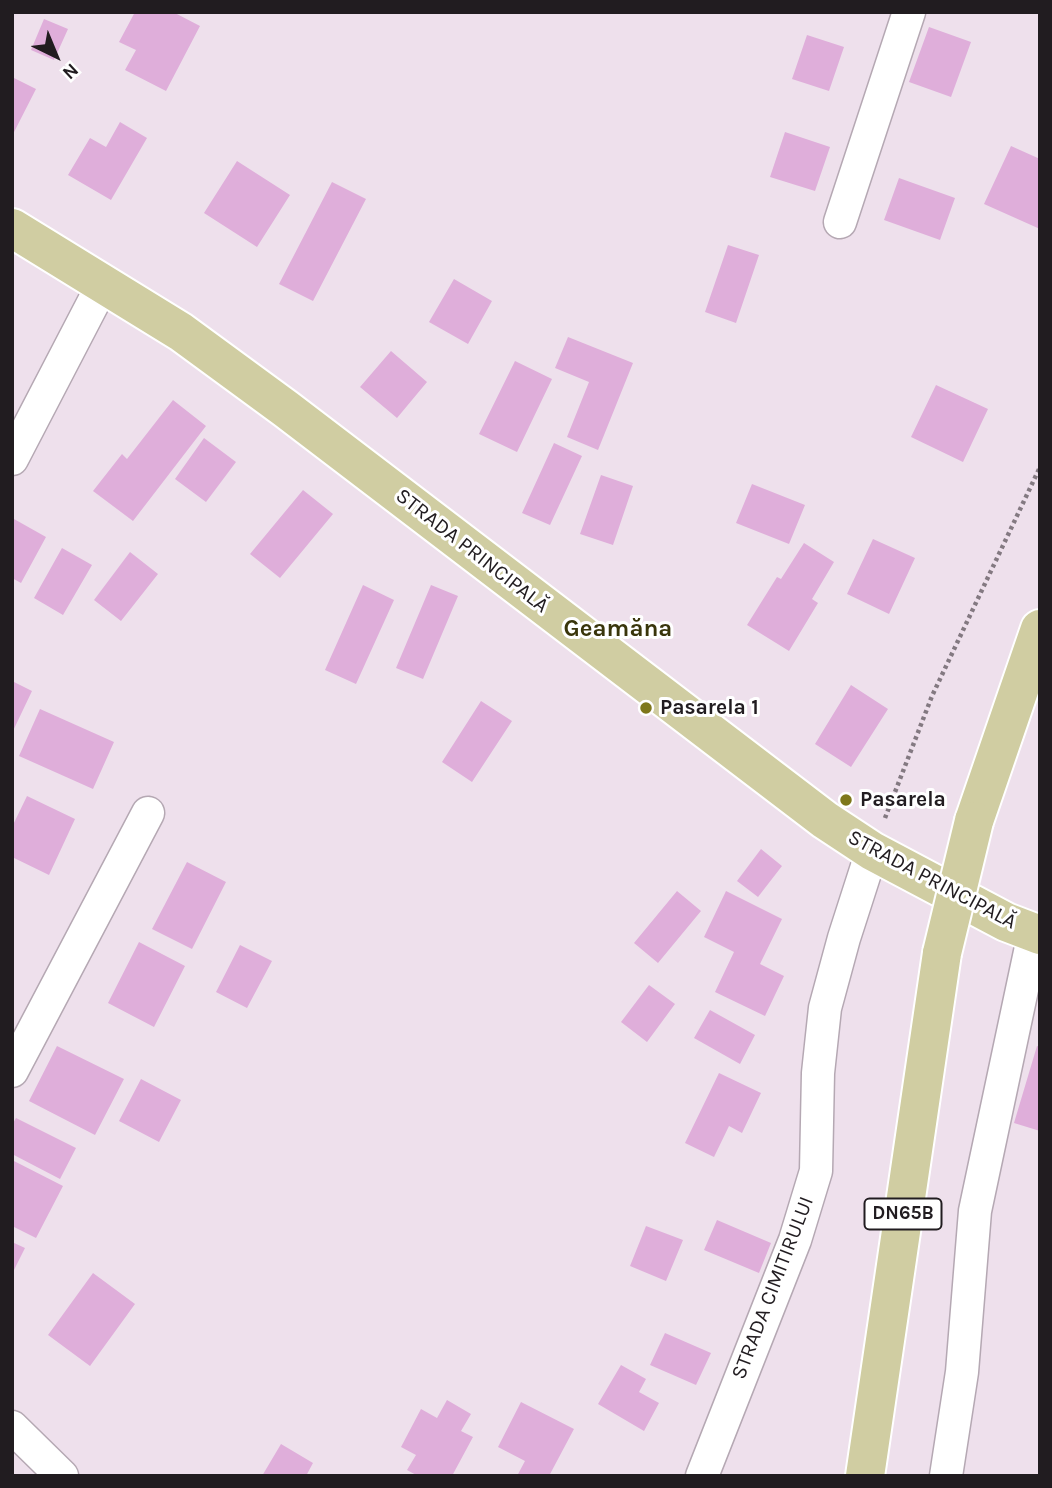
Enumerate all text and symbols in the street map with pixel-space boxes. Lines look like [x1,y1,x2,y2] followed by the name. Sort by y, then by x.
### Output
[21,21,91,91] north arrow
[58,59,83,84] text: N
[390,483,554,619] street label: STRADA PRINCIPALĂ
[564,615,672,643] district label: Geamăna
[660,695,759,721] place label: Pasarela 1
[638,700,654,716] marker: Pasarela 1
[860,787,946,813] place label: Pasarela
[838,792,854,808] marker: Pasarela
[843,825,1021,935] street label: STRADA PRINCIPALĂ
[727,1193,819,1383] street label: STRADA CIMITIRULUI
[864,1198,942,1230] road number: DN65B

